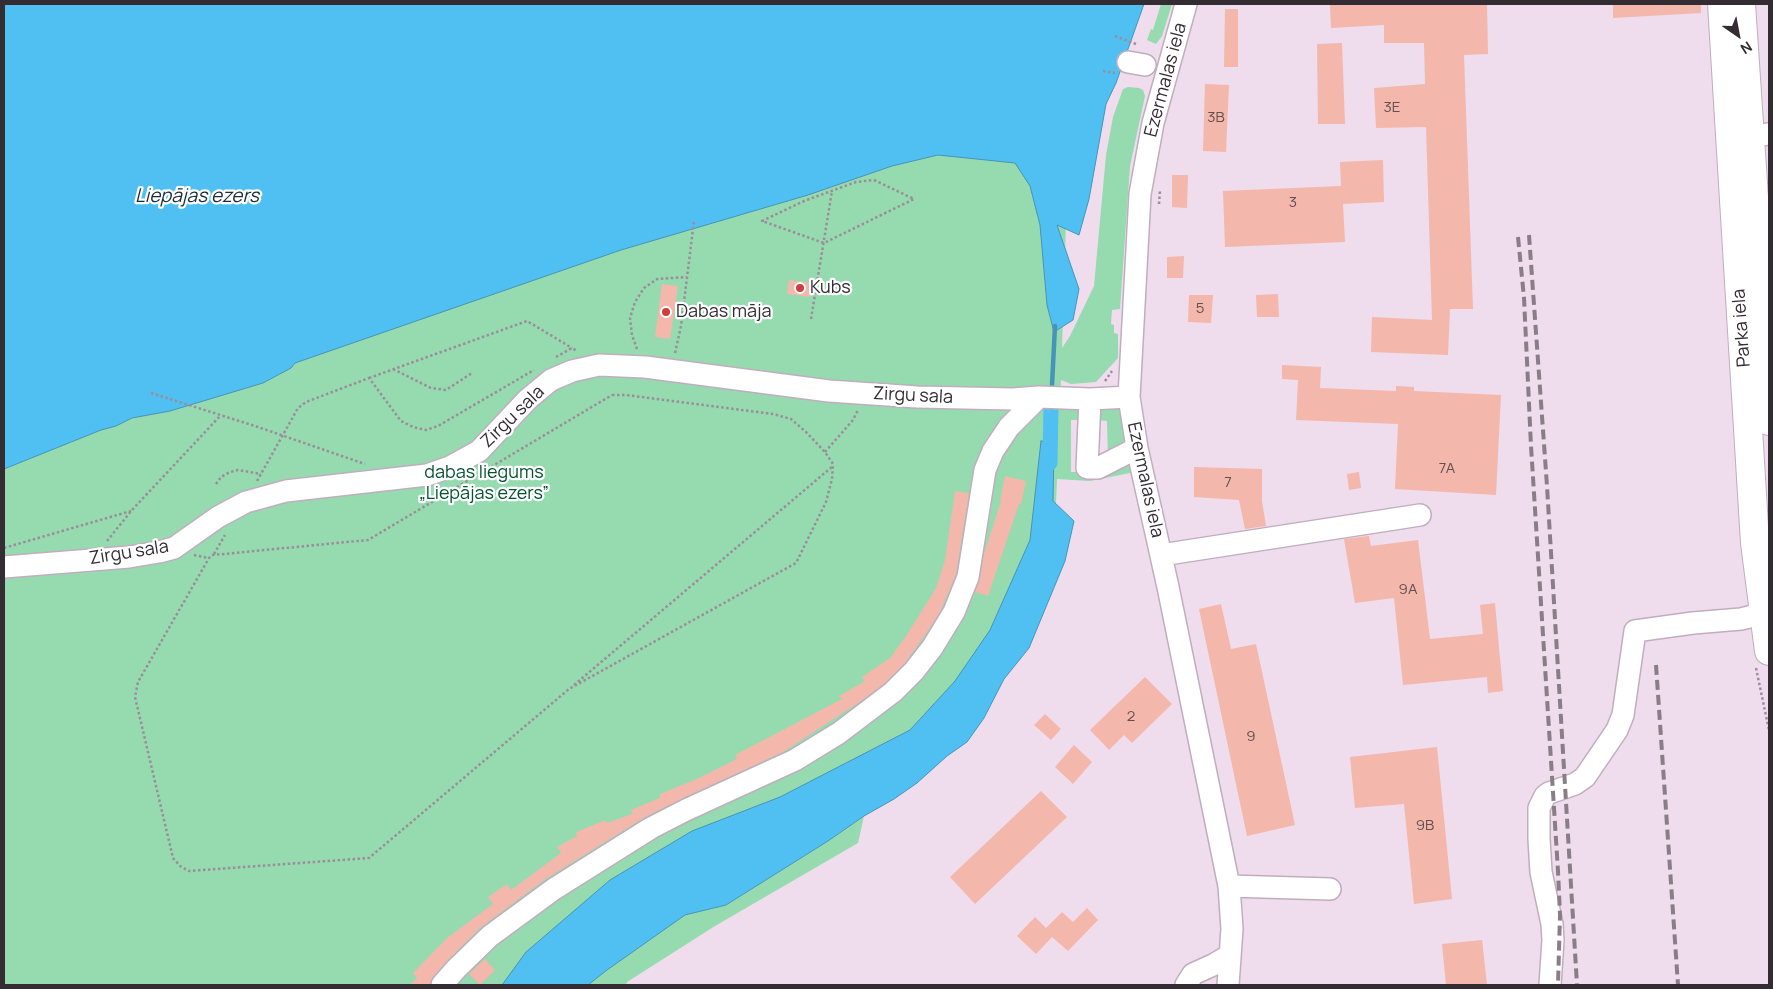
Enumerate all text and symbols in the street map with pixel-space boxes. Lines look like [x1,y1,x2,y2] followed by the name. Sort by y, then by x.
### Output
[1713,10,1763,60] north arrow
[1140,20,1192,140] street label: Ezermalas iela
[1737,37,1756,59] text: N
[1384,99,1400,117] house number: 3E
[1207,109,1225,127] house number: 3B
[135,186,259,208] water label: Liepājas ezers
[1289,194,1297,212] house number: 3
[810,277,851,299] place label: Kubs
[794,282,806,294] marker: Kubs
[1728,288,1756,368] street label: Parka iela
[1196,300,1204,318] house number: 5
[676,301,772,323] place label: Dabas māja
[660,306,672,318] marker: Dabas māja
[477,381,549,453] street label: Zirgu sala
[872,383,954,409] street label: Zirgu sala
[1122,420,1168,540] street label: Ezermalas iela
[1439,460,1455,478] house number: 7A
[419,462,549,504] park label: dabas liegums „Liepājas ezers”
[1224,474,1232,492] house number: 7
[88,536,170,570] street label: Zirgu sala
[1399,581,1417,599] house number: 9A
[1127,708,1135,726] house number: 2
[1246,728,1256,746] house number: 9
[1416,817,1434,835] house number: 9B

